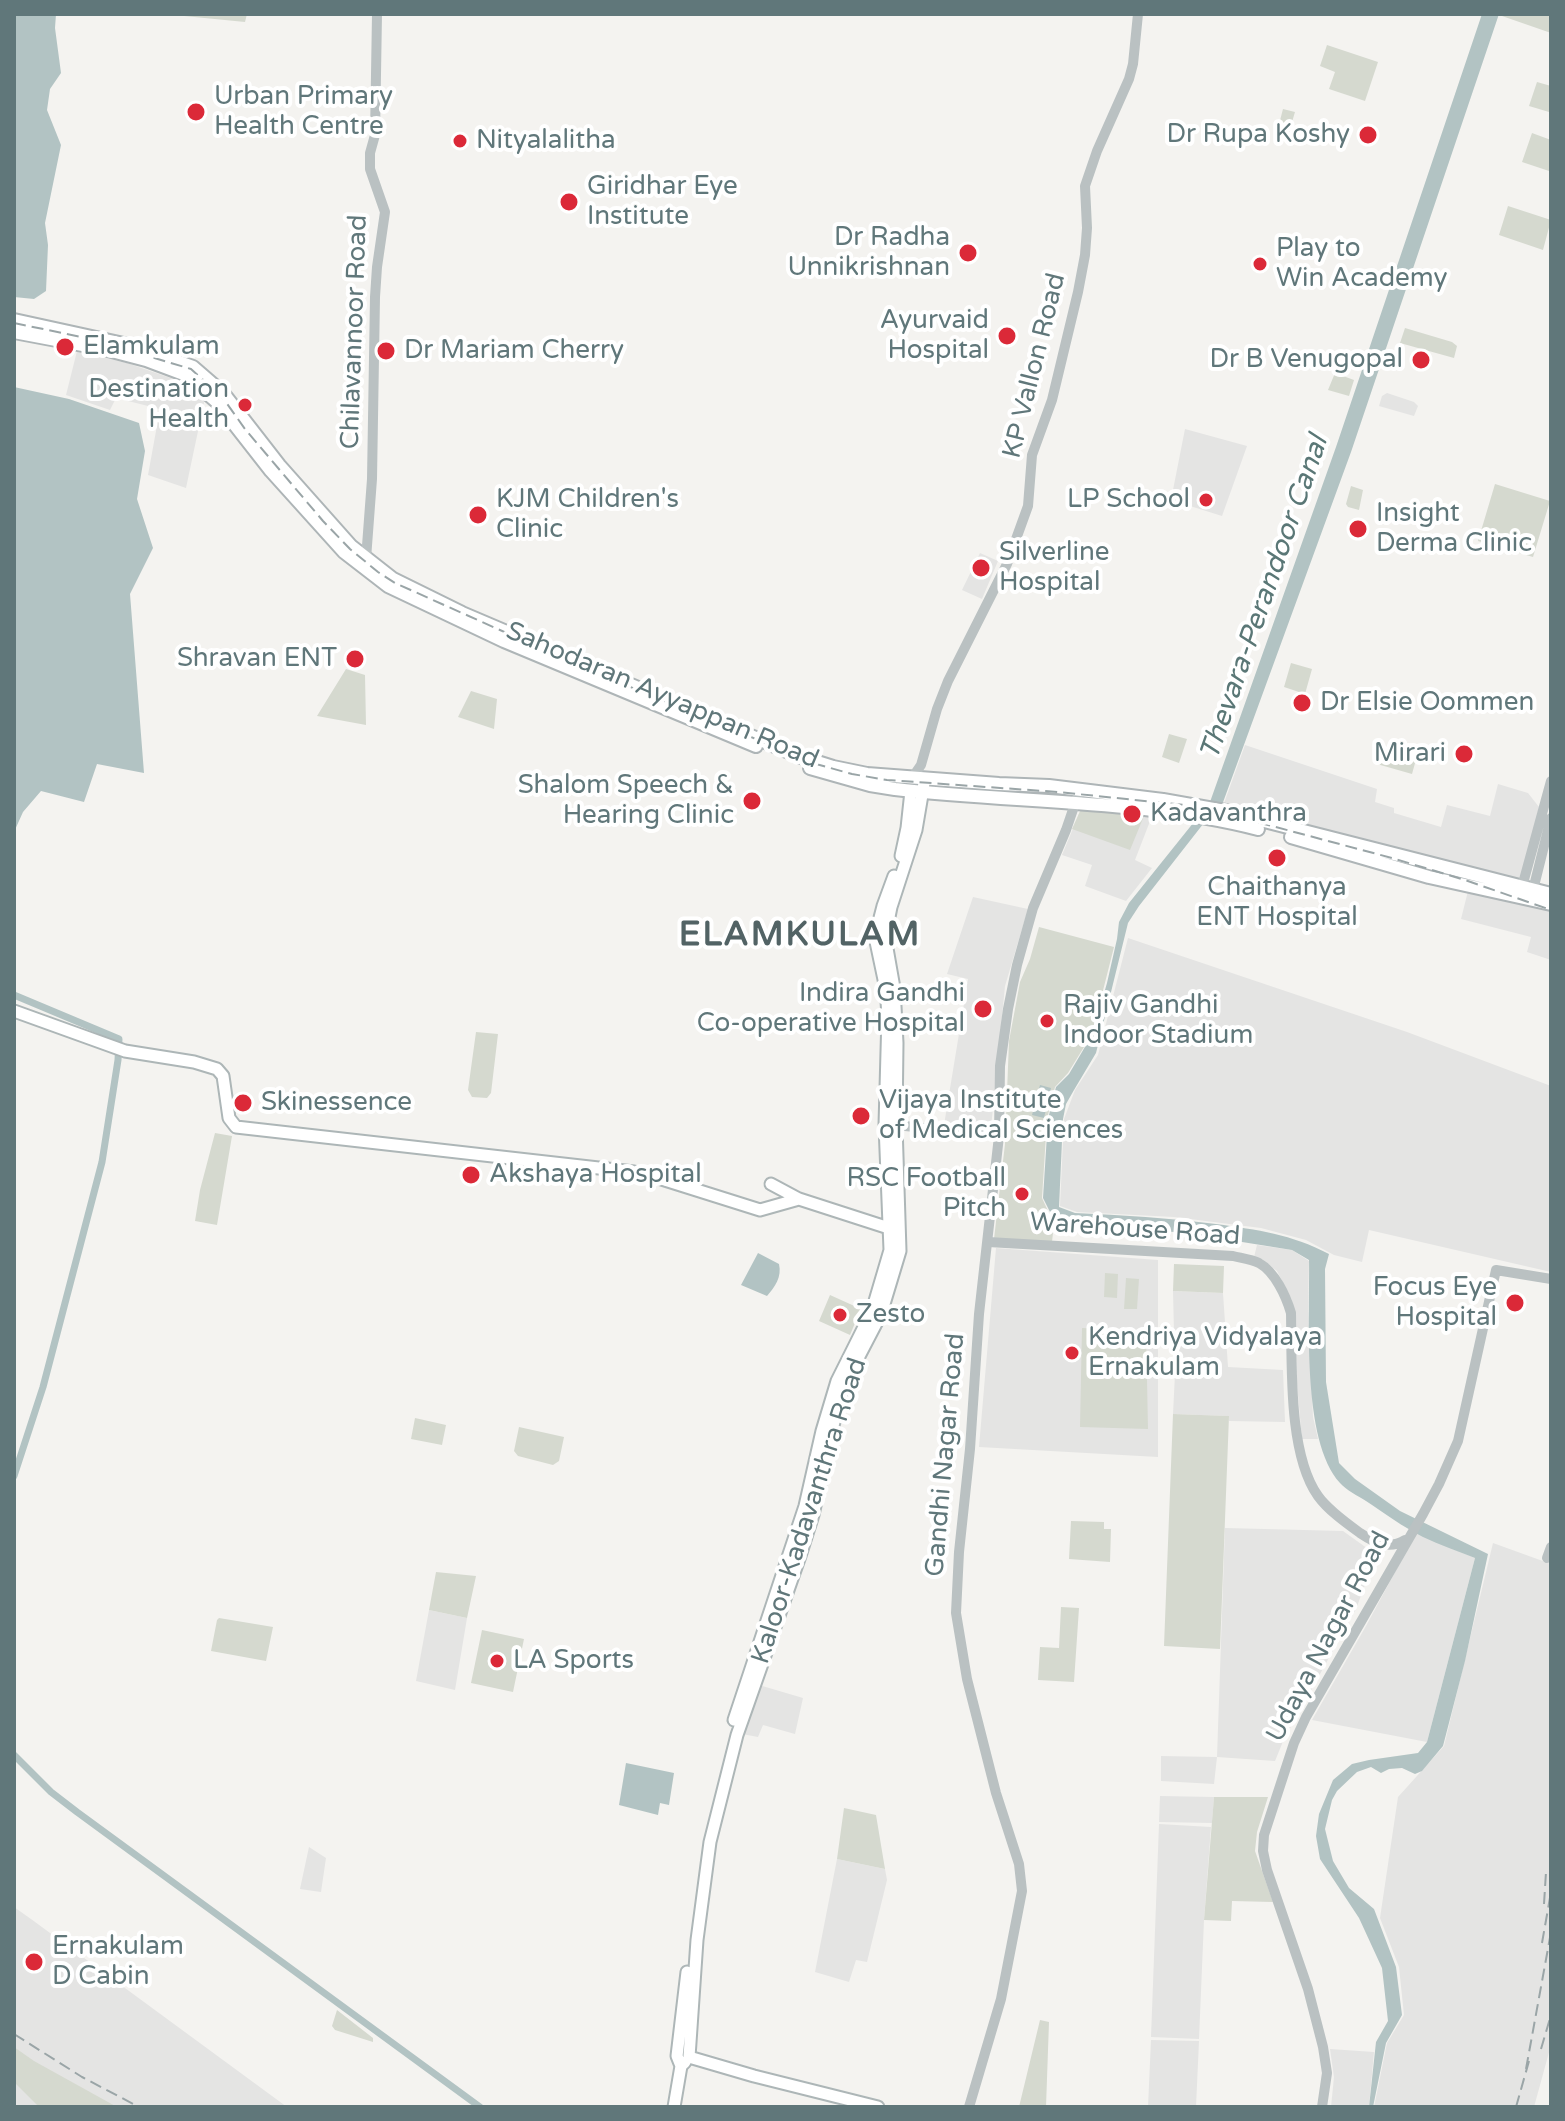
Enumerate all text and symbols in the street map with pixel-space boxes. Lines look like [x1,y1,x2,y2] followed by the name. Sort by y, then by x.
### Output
[214,81,393,142] place label: Urban Primary Health Centre
[185,101,207,123] marker: Urban Primary Health Centre
[1167,119,1350,151] place label: Dr Rupa Koshy
[1357,124,1379,146] marker: Dr Rupa Koshy
[476,125,616,157] place label: Nityalalitha
[451,132,469,150] marker: Nityalalitha
[587,171,738,232] place label: Giridhar Eye Institute
[558,191,580,213] marker: Giridhar Eye Institute
[335,214,375,450] street label: Chilavannoor Road
[787,222,950,284] place label: Dr Radha Unnikrishnan
[1276,233,1447,294] place label: Play to Win Academy
[957,242,979,264] marker: Dr Radha Unnikrishnan
[1251,255,1269,273] marker: Play to Win Academy
[997,270,1073,462] street label: KP Vallon Road
[880,305,989,366] place label: Ayurvaid Hospital
[996,325,1018,347] marker: Ayurvaid Hospital
[83,331,219,363] place label: Elamkulam
[404,335,624,367] place label: Dr Mariam Cherry
[54,336,76,358] marker: Elamkulam
[375,340,397,362] marker: Dr Mariam Cherry
[1210,344,1403,376] place label: Dr B Venugopal
[1410,349,1432,371] marker: Dr B Venugopal
[88,374,229,436] place label: Destination Health
[236,396,254,414] marker: Destination Health
[1194,432,1336,764] water label: Thevara-Perandoor Canal
[496,484,679,546] place label: KJM Children's Clinic
[1067,484,1190,516] place label: LP School
[1197,491,1215,509] marker: LP School
[1376,498,1532,560] place label: Insight Derma Clinic
[467,504,489,526] marker: KJM Children's Clinic
[1347,518,1369,540] marker: Insight Derma Clinic
[999,537,1109,598] place label: Silverline Hospital
[970,557,992,579] marker: Silverline Hospital
[501,616,823,776] street label: Sahodaran Ayyappan Road
[177,643,337,675] place label: Shravan ENT
[344,648,366,670] marker: Shravan ENT
[1320,687,1534,719] place label: Dr Elsie Oommen
[1291,692,1313,714] marker: Dr Elsie Oommen
[1374,738,1446,770] place label: Mirari
[1453,743,1475,765] marker: Mirari
[518,770,734,832] place label: Shalom Speech & Hearing Clinic
[741,790,763,812] marker: Shalom Speech & Hearing Clinic
[1150,798,1307,830] place label: Kadavanthra
[1121,803,1143,825] marker: Kadavanthra
[1266,847,1288,869] marker: Chaithanya ENT Hospital
[1196,872,1358,934] place label: Chaithanya ENT Hospital
[679,916,921,956] district label: ELAMKULAM
[697,978,965,1040] place label: Indira Gandhi Co-operative Hospital
[1063,990,1253,1052] place label: Rajiv Gandhi Indoor Stadium
[972,998,994,1020] marker: Indira Gandhi Co-operative Hospital
[1038,1012,1056,1030] marker: Rajiv Gandhi Indoor Stadium
[879,1085,1123,1146] place label: Vijaya Institute of Medical Sciences
[261,1087,412,1119] place label: Skinessence
[232,1092,254,1114] marker: Skinessence
[850,1105,872,1127] marker: Vijaya Institute of Medical Sciences
[489,1159,702,1191] place label: Akshaya Hospital
[846,1163,1006,1224] place label: RSC Football Pitch
[460,1164,482,1186] marker: Akshaya Hospital
[1013,1185,1031,1203] marker: RSC Football Pitch
[1029,1207,1241,1253] street label: Warehouse Road
[1373,1272,1497,1334] place label: Focus Eye Hospital
[1504,1292,1526,1314] marker: Focus Eye Hospital
[856,1299,925,1331] place label: Zesto
[831,1306,849,1324] marker: Zesto
[1088,1322,1322,1384] place label: Kendriya Vidyalaya Ernakulam
[920,1332,972,1578] street label: Gandhi Nagar Road
[1063,1344,1081,1362] marker: Kendriya Vidyalaya Ernakulam
[746,1354,874,1668] street label: Kaloor-Kadavanthra Road
[1260,1526,1398,1748] street label: Udaya Nagar Road
[513,1645,634,1677] place label: LA Sports
[488,1652,506,1670] marker: LA Sports
[52,1931,184,1992] place label: Ernakulam D Cabin
[23,1951,45,1973] marker: Ernakulam D Cabin

